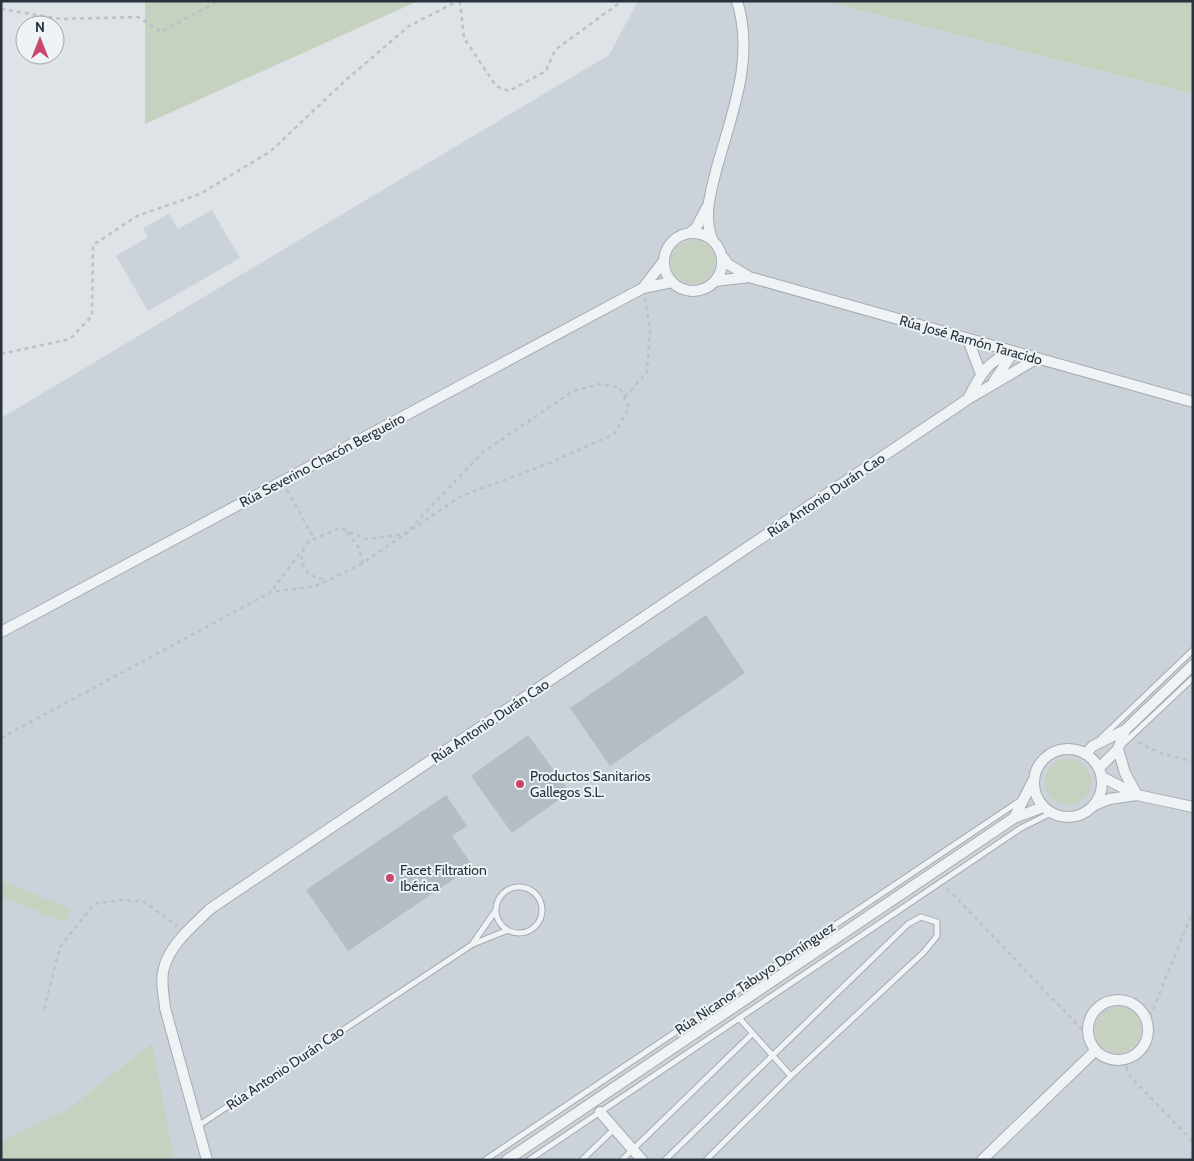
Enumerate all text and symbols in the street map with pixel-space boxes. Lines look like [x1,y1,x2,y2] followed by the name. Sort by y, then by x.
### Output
[15,15,65,65] north arrow
[35,18,45,36] text: N
[897,311,1045,369] street label: Rúa José Ramón Taracido
[236,409,408,511] street label: Rúa Severino Chacón Bergueiro
[764,449,889,541] street label: Rúa Antonio Durán Cao
[428,675,553,767] street label: Rúa Antonio Durán Cao
[530,767,651,801] place label: Productos Sanitarios Gallegos S.L.
[514,778,526,790] marker: Productos Sanitarios Gallegos S.L.
[400,861,487,895] place label: Facet Filtration Ibérica
[384,872,396,884] marker: Facet Filtration Ibérica
[671,917,839,1038] street label: Rúa Nicanor Tabuyo Domínguez
[223,1022,348,1114] street label: Rúa Antonio Durán Cao

